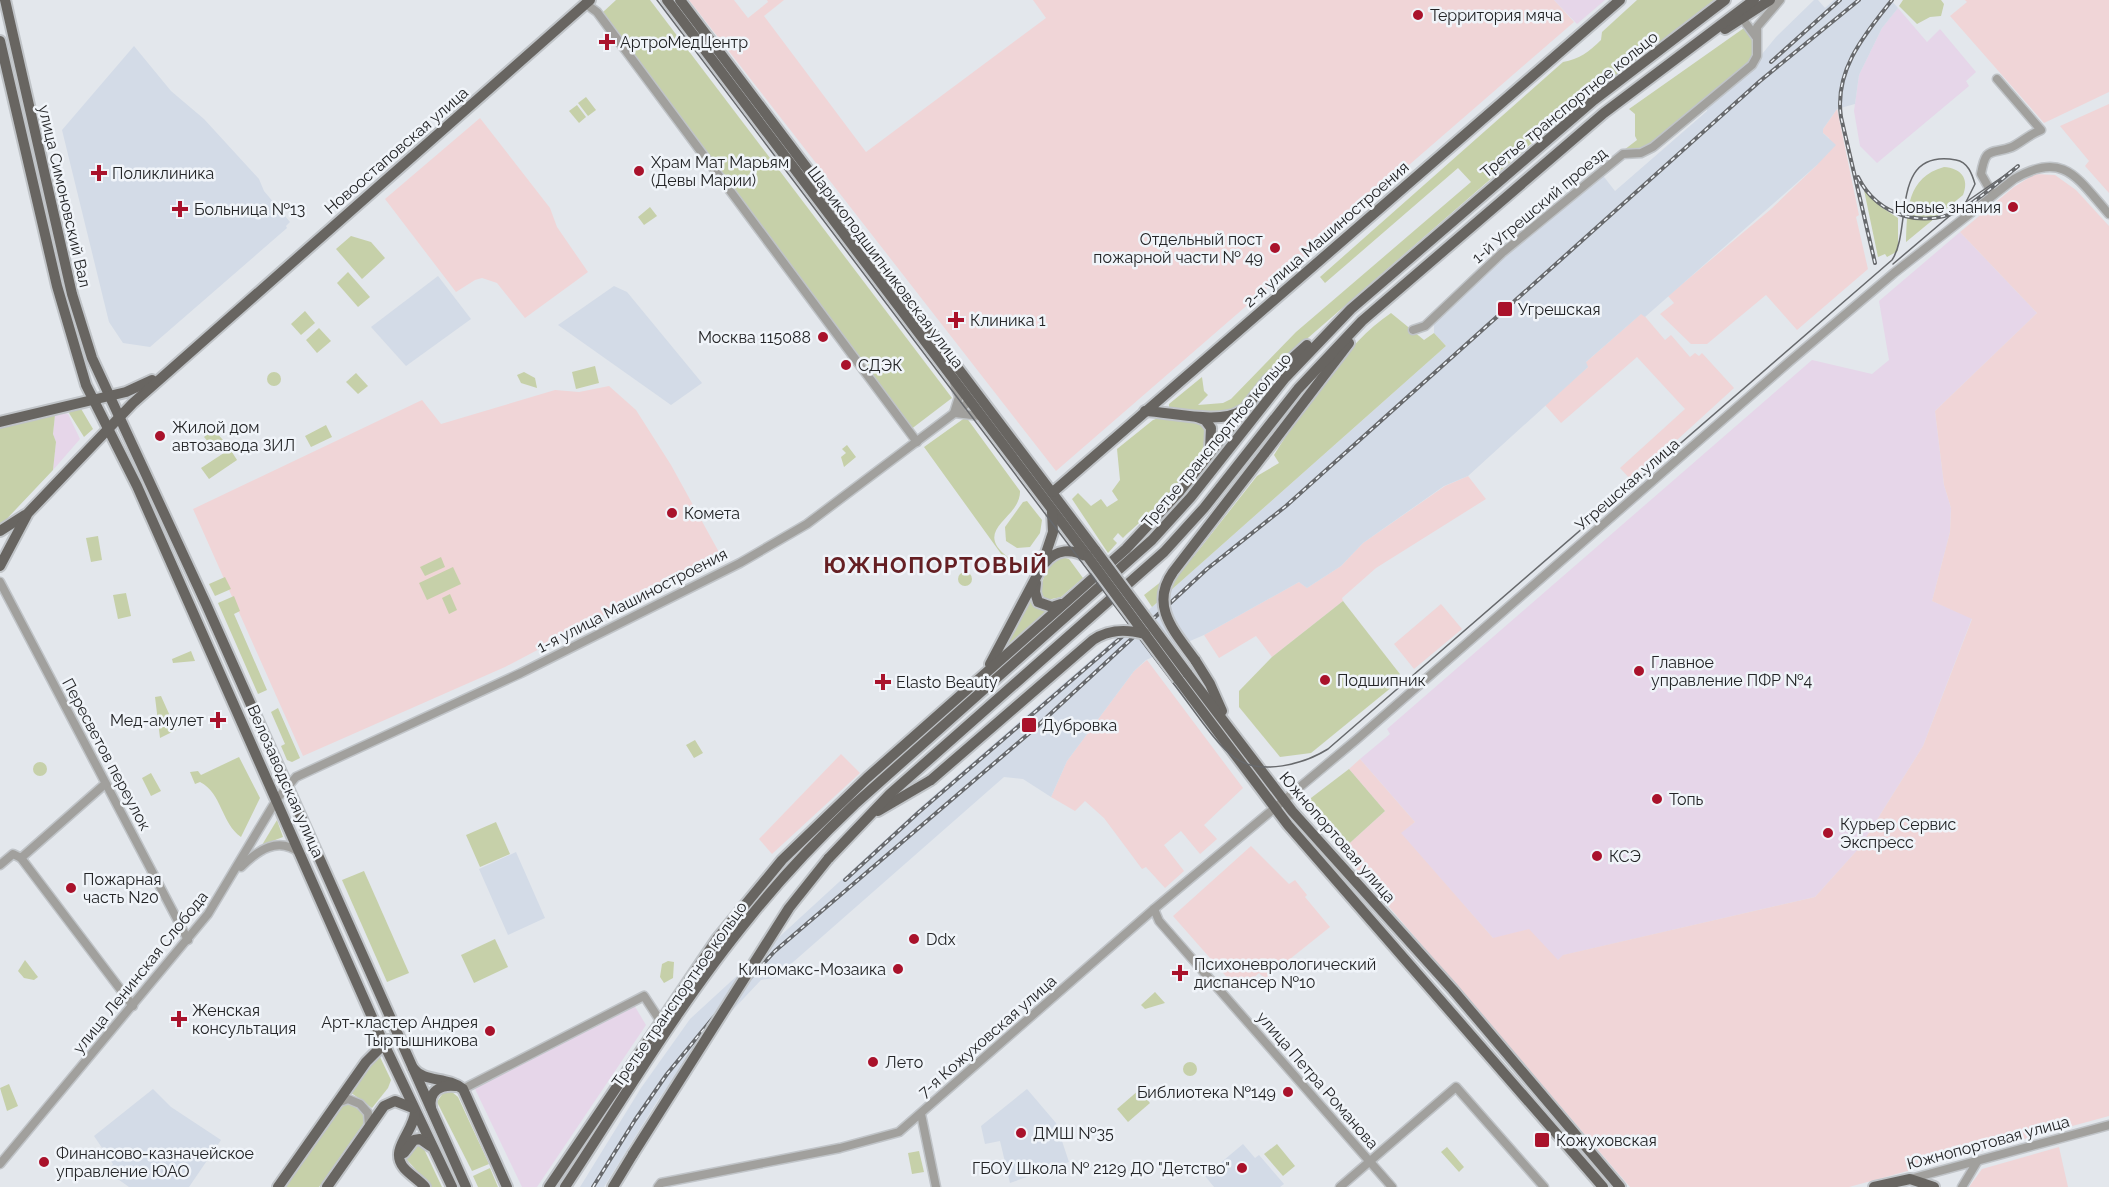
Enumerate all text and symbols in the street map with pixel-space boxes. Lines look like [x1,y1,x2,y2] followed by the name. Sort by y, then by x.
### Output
[1430,6,1562,25] place label: Территория мяча
[1411,8,1425,22] marker: Территория мяча
[1477,27,1662,182] street label: Третье транспортное кольцо
[598,33,616,51] marker: АртроМедЦентр
[620,33,748,52] place label: АртроМедЦентр
[321,83,472,218] street label: Новоостаповская улица
[34,103,95,289] street label: улица Симоновский Вал
[1468,143,1611,267] street label: 1-й Угрешский проезд
[651,153,789,190] place label: Храм Мат Марьям (Девы Марии)
[1240,158,1413,311] street label: 2-я улица Машиностроения
[803,163,968,372] street label: Шарикоподшипниковская улица
[90,164,108,182] marker: Поликлиника
[112,164,214,183] place label: Поликлиника
[632,164,646,178] marker: Храм Мат Марьям (Девы Марии)
[1894,198,2001,217] place label: Новые знания
[171,200,189,218] marker: Больница №13
[194,200,305,219] place label: Больница №13
[2006,200,2020,214] marker: Новые знания
[1093,230,1263,267] place label: Отдельный пост пожарной части № 49
[1268,241,1282,255] marker: Отдельный пост пожарной части № 49
[1496,300,1514,318] marker: Угрешская
[1518,300,1600,319] place label: Угрешская
[947,311,965,329] marker: Клиника 1
[970,311,1046,330] place label: Клиника 1
[698,328,811,347] place label: Москва 115088
[816,330,830,344] marker: Москва 115088
[1138,349,1295,532] street label: Третье транспортное кольцо
[858,356,902,375] place label: СДЭК
[839,358,853,372] marker: СДЭК
[172,418,295,455] place label: Жилой дом автозавода ЗИЛ
[153,429,167,443] marker: Жилой дом автозавода ЗИЛ
[1572,434,1683,535] street label: Угрешская улица
[684,504,740,523] place label: Комета
[665,506,679,520] marker: Комета
[534,544,730,657] street label: 1-я улица Машиностроения
[823,552,1049,578] district label: ЮЖНОПОРТОВЫЙ
[1651,653,1812,690] place label: Главное управление ПФР №4
[1632,664,1646,678] marker: Главное управление ПФР №4
[1337,671,1426,690] place label: Подшипник
[874,673,892,691] marker: Elasto Beauty
[896,673,998,692] place label: Elasto Beauty
[1318,673,1332,687] marker: Подшипник
[58,675,155,834] street label: Пересветов переулок
[243,702,328,860] street label: Велозаводская улица
[110,711,204,730] place label: Мед-амулет
[209,711,227,729] marker: Мед-амулет
[1020,716,1038,734] marker: Дубровка
[1042,716,1117,735] place label: Дубровка
[1276,768,1400,907] street label: Южнопортовая улица
[1669,790,1704,809] place label: Топь
[1650,792,1664,806] marker: Топь
[1840,815,1957,852] place label: Курьер Сервис Экспресс
[1821,826,1835,840] marker: Курьер Сервис Экспресс
[1609,847,1641,866] place label: КСЭ
[1590,849,1604,863] marker: КСЭ
[83,870,162,907] place label: Пожарная часть N20
[64,881,78,895] marker: Пожарная часть N20
[69,887,212,1057] street label: улица Ленинская Слобода
[608,898,751,1091] street label: Третье транспортное кольцо
[926,930,955,949] place label: Ddx
[907,932,921,946] marker: Ddx
[1194,955,1376,992] place label: Психоневрологический диспансер №10
[738,960,886,979] place label: Киномакс-Мозаика
[891,962,905,976] marker: Киномакс-Мозаика
[1171,964,1189,982] marker: Психоневрологический диспансер №10
[914,971,1060,1102] street label: 7-я Кожуховская улица
[192,1001,296,1038] place label: Женская консультация
[1253,1008,1383,1153] street label: улица Петра Романова
[170,1010,188,1028] marker: Женская консультация
[321,1013,478,1050] place label: Арт-кластер Андрея Тыртышникова
[483,1024,497,1038] marker: Арт-кластер Андрея Тыртышникова
[885,1053,923,1072] place label: Лето
[866,1055,880,1069] marker: Лето
[1137,1083,1276,1102] place label: Библиотека №149
[1281,1085,1295,1099] marker: Библиотека №149
[1905,1112,2071,1173] street label: Южнопортовая улица
[1033,1124,1114,1143] place label: ДМШ №35
[1014,1126,1028,1140] marker: ДМШ №35
[1533,1131,1551,1149] marker: Кожуховская
[1556,1131,1657,1150] place label: Кожуховская
[56,1144,254,1181] place label: Финансово-казначейское управление ЮАО
[37,1155,51,1169] marker: Финансово-казначейское управление ЮАО
[972,1159,1230,1178] place label: ГБОУ Школа № 2129 ДО "Детство"
[1235,1161,1249,1175] marker: ГБОУ Школа № 2129 ДО "Детство"

